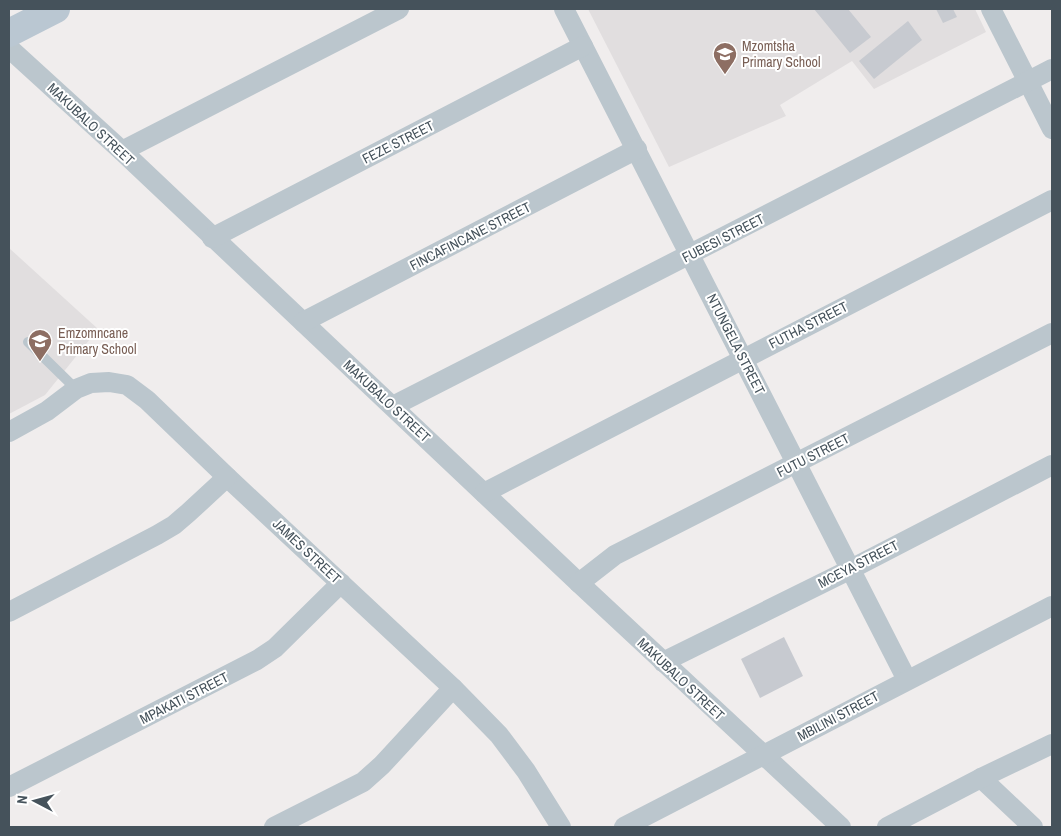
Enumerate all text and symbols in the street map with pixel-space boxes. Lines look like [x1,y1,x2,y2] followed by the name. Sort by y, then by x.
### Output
[742,37,820,71] place label: Mzomtsha Primary School
[712,41,738,75] school or university icon: Mzomtsha Primary School
[44,79,138,169] street label: MAKUBALO STREET
[359,116,437,168] street label: FEZE STREET
[407,198,533,274] street label: FINCAFINCANE STREET
[679,210,767,266] street label: FUBESI STREET
[703,291,769,397] street label: NTUNGELA STREET
[766,297,850,353] street label: FUTHA STREET
[58,324,136,358] place label: Emzomncane Primary School
[27,328,53,362] school or university icon: Emzomncane Primary School
[340,356,434,446] street label: MAKUBALO STREET
[774,429,852,481] street label: FUTU STREET
[269,515,345,587] street label: JAMES STREET
[815,536,901,592] street label: MCEYA STREET
[634,634,728,724] street label: MAKUBALO STREET
[137,668,231,728] street label: MPAKATI STREET
[794,687,882,745] street label: MBILINI STREET
[10,776,60,826] north arrow
[13,795,31,805] text: N

